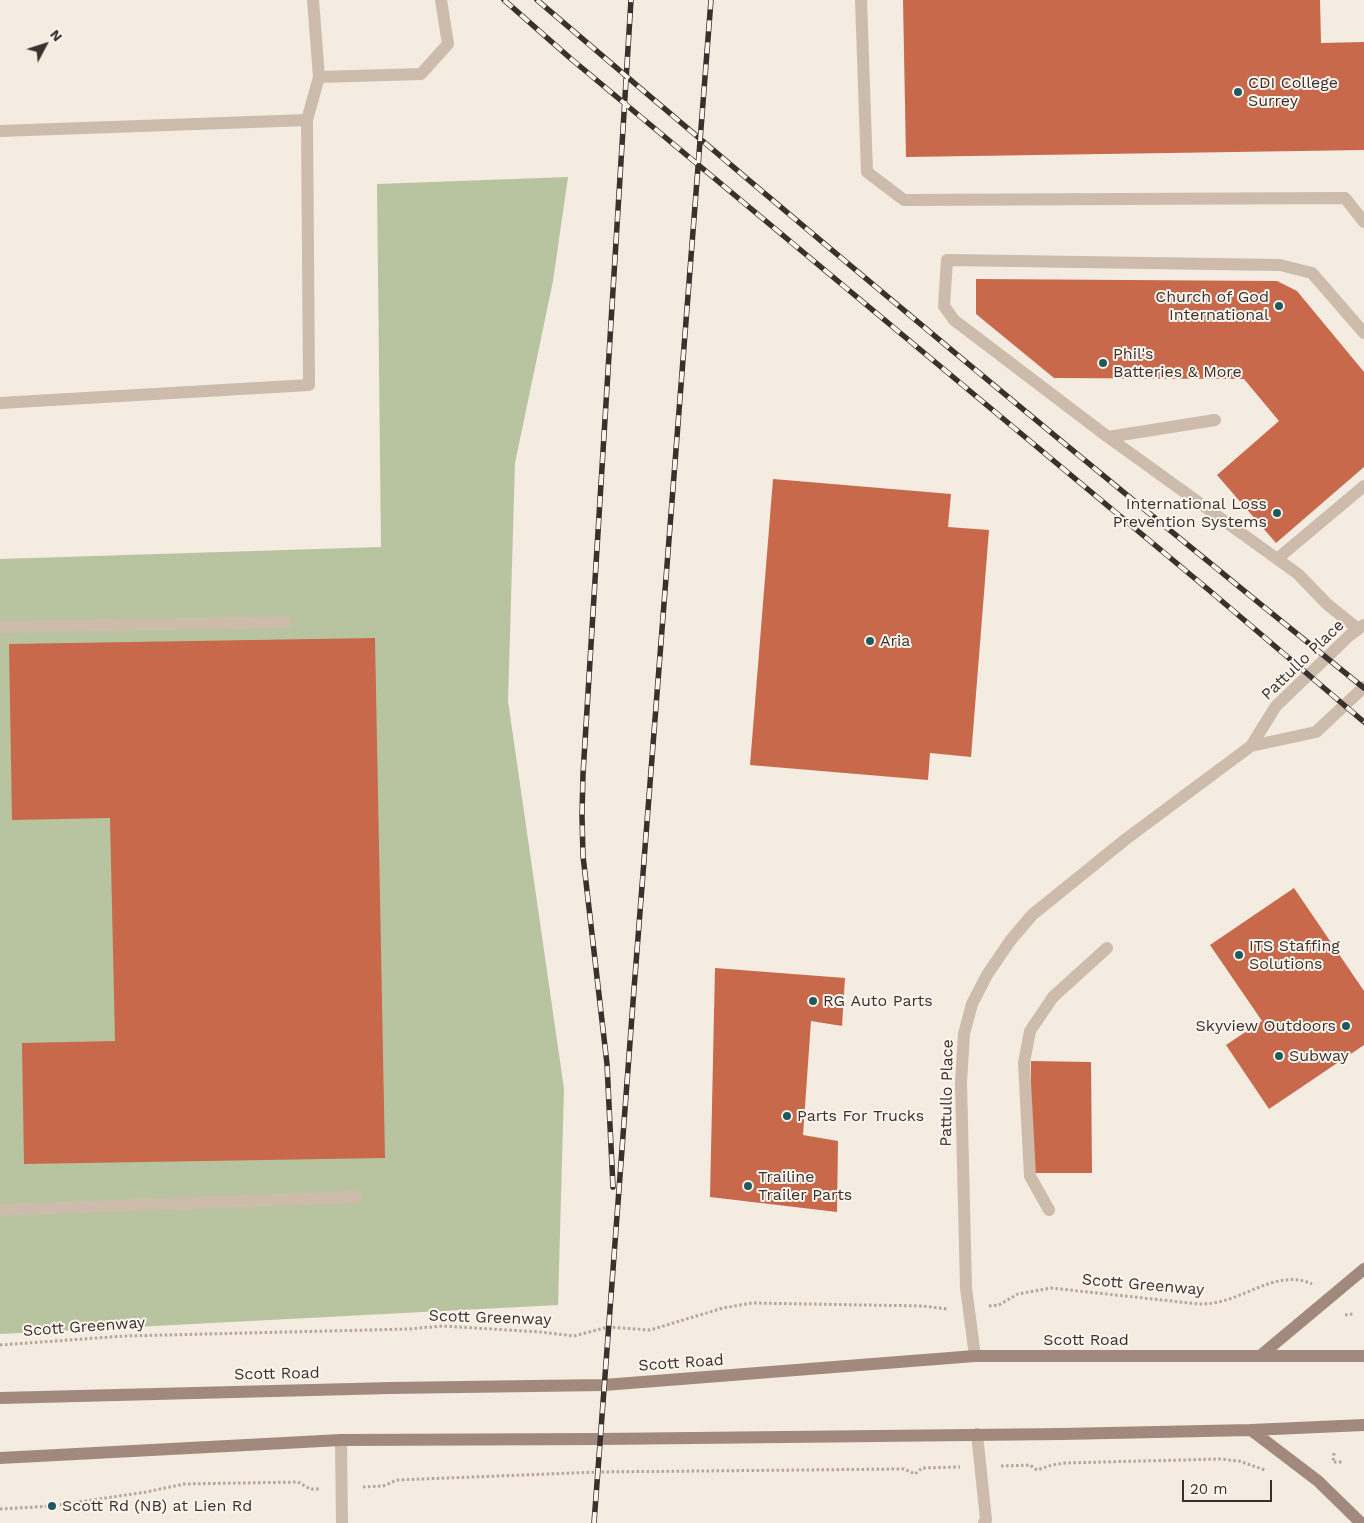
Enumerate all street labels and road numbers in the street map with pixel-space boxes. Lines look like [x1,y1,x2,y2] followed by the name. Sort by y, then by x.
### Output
[1258,616,1348,704] street label: Pattullo Place
[936,1039,958,1147] street label: Pattullo Place
[1081,1270,1205,1300] street label: Scott Greenway
[428,1306,552,1330] street label: Scott Greenway
[22,1313,146,1341] street label: Scott Greenway
[1043,1330,1129,1350] street label: Scott Road
[638,1350,724,1376] street label: Scott Road
[234,1364,320,1384] street label: Scott Road

